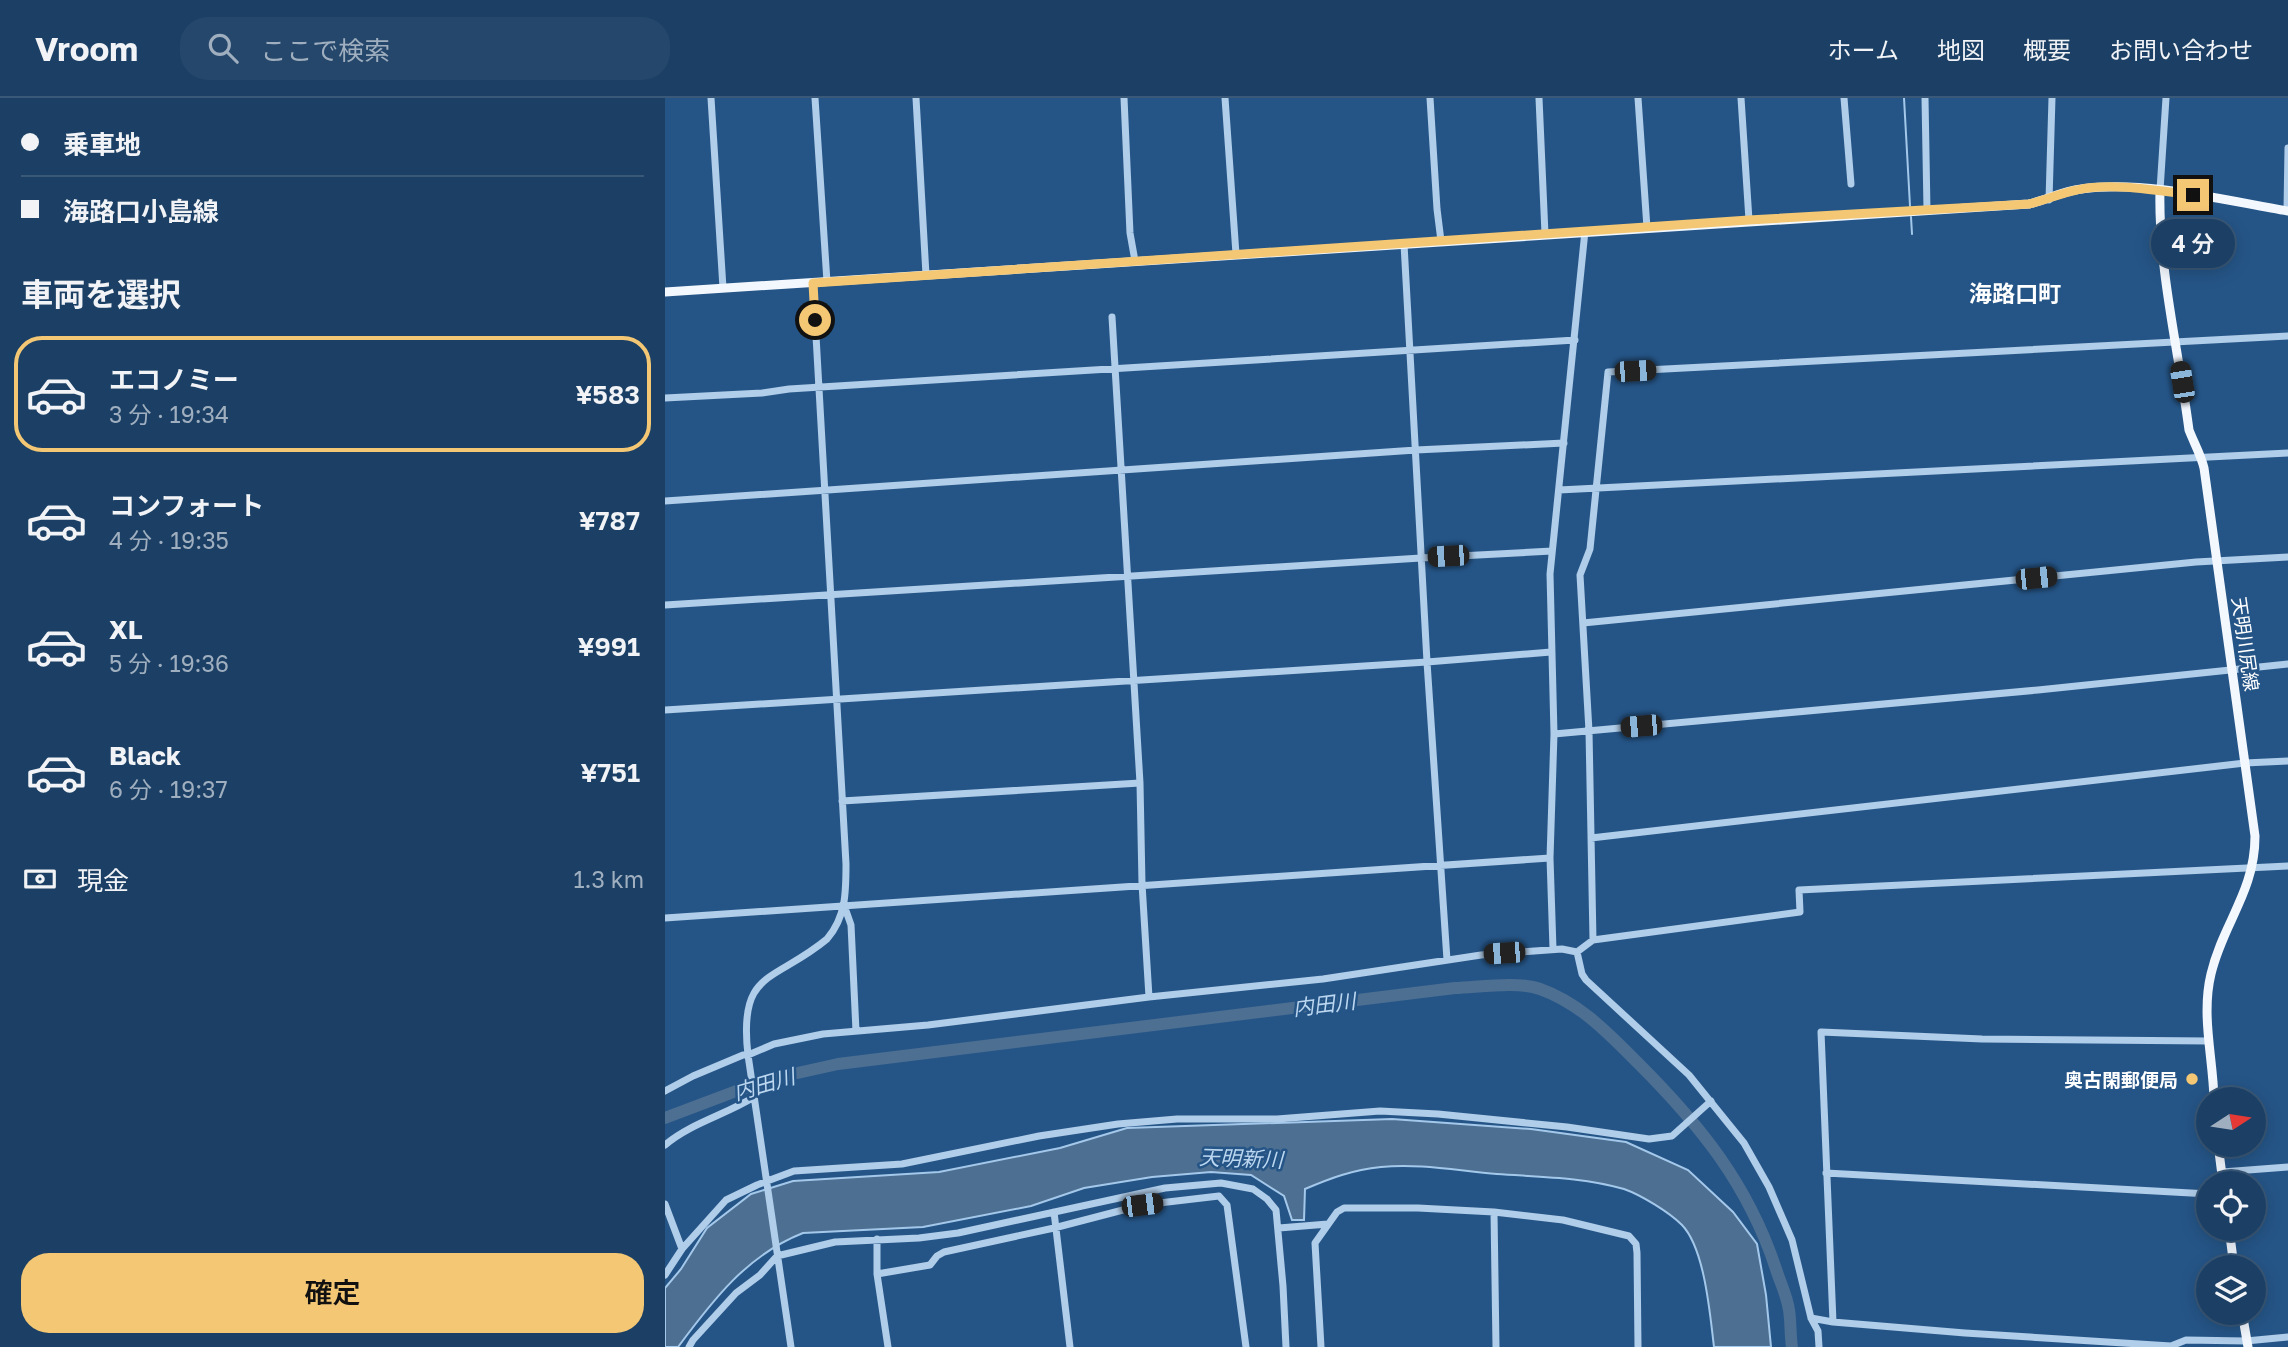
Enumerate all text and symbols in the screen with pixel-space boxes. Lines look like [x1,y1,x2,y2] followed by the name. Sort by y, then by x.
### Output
[180,17,670,80] search box
[35,29,138,68] text: Vroom
[204,29,242,67] icon: search
[260,35,390,66] text: ここで検索
[1828,35,1899,64] text: ホーム
[1937,35,1985,64] text: 地図
[2023,35,2071,64] text: 概要
[2109,35,2253,64] text: お問い合わせ
[63,129,141,160] text: 乗車地
[2177,179,2209,211] route end
[63,196,219,227] text: 海路口小島線
[2151,220,2235,268] callout: 4 分
[2171,229,2215,257] text: 4 分
[21,275,181,313] text: 車両を選択
[1969,279,2061,307] district label: 海路口町
[799,304,831,336] route start
[1614,359,1657,383] car
[2169,360,2196,404] car
[25,363,88,426] icon: car
[109,364,239,395] text: エコノミー
[575,379,640,410] text: ¥583
[109,400,229,428] text: 3 分 · 19:34
[25,489,88,552] icon: car
[109,490,264,521] text: コンフォート
[579,505,640,536] text: ¥787
[109,526,229,554] text: 4 分 · 19:35
[1427,544,1470,568] car
[2015,565,2058,591] car
[2228,595,2264,693] street label: 天明川尻線
[109,614,143,645] text: XL
[25,615,88,678] icon: car
[578,631,640,662] text: ¥991
[109,649,229,677] text: 5 分 · 19:36
[1620,714,1663,738] car
[109,740,181,771] text: Black
[25,741,88,804] icon: car
[580,757,640,788] text: ¥751
[109,775,228,803] text: 6 分 · 19:37
[21,860,59,898] icon: cash
[77,865,129,896] text: 現金
[573,865,644,893] text: 1.3 km
[1483,941,1526,965] car
[1291,987,1359,1021] water label: 内田川
[730,1062,800,1105] water label: 内田川
[2064,1068,2178,1091] place label: 奥古閑郵便局
[2184,1071,2200,1087] marker: 奥古閑郵便局
[2196,1087,2266,1157] north arrow
[2196,1087,2266,1325] map controls
[1199,1144,1285,1173] water label: 天明新川
[2196,1171,2266,1241] button: locate
[1120,1192,1165,1218] car
[21,1253,644,1333] button: 確定
[2196,1255,2266,1325] button: layers

